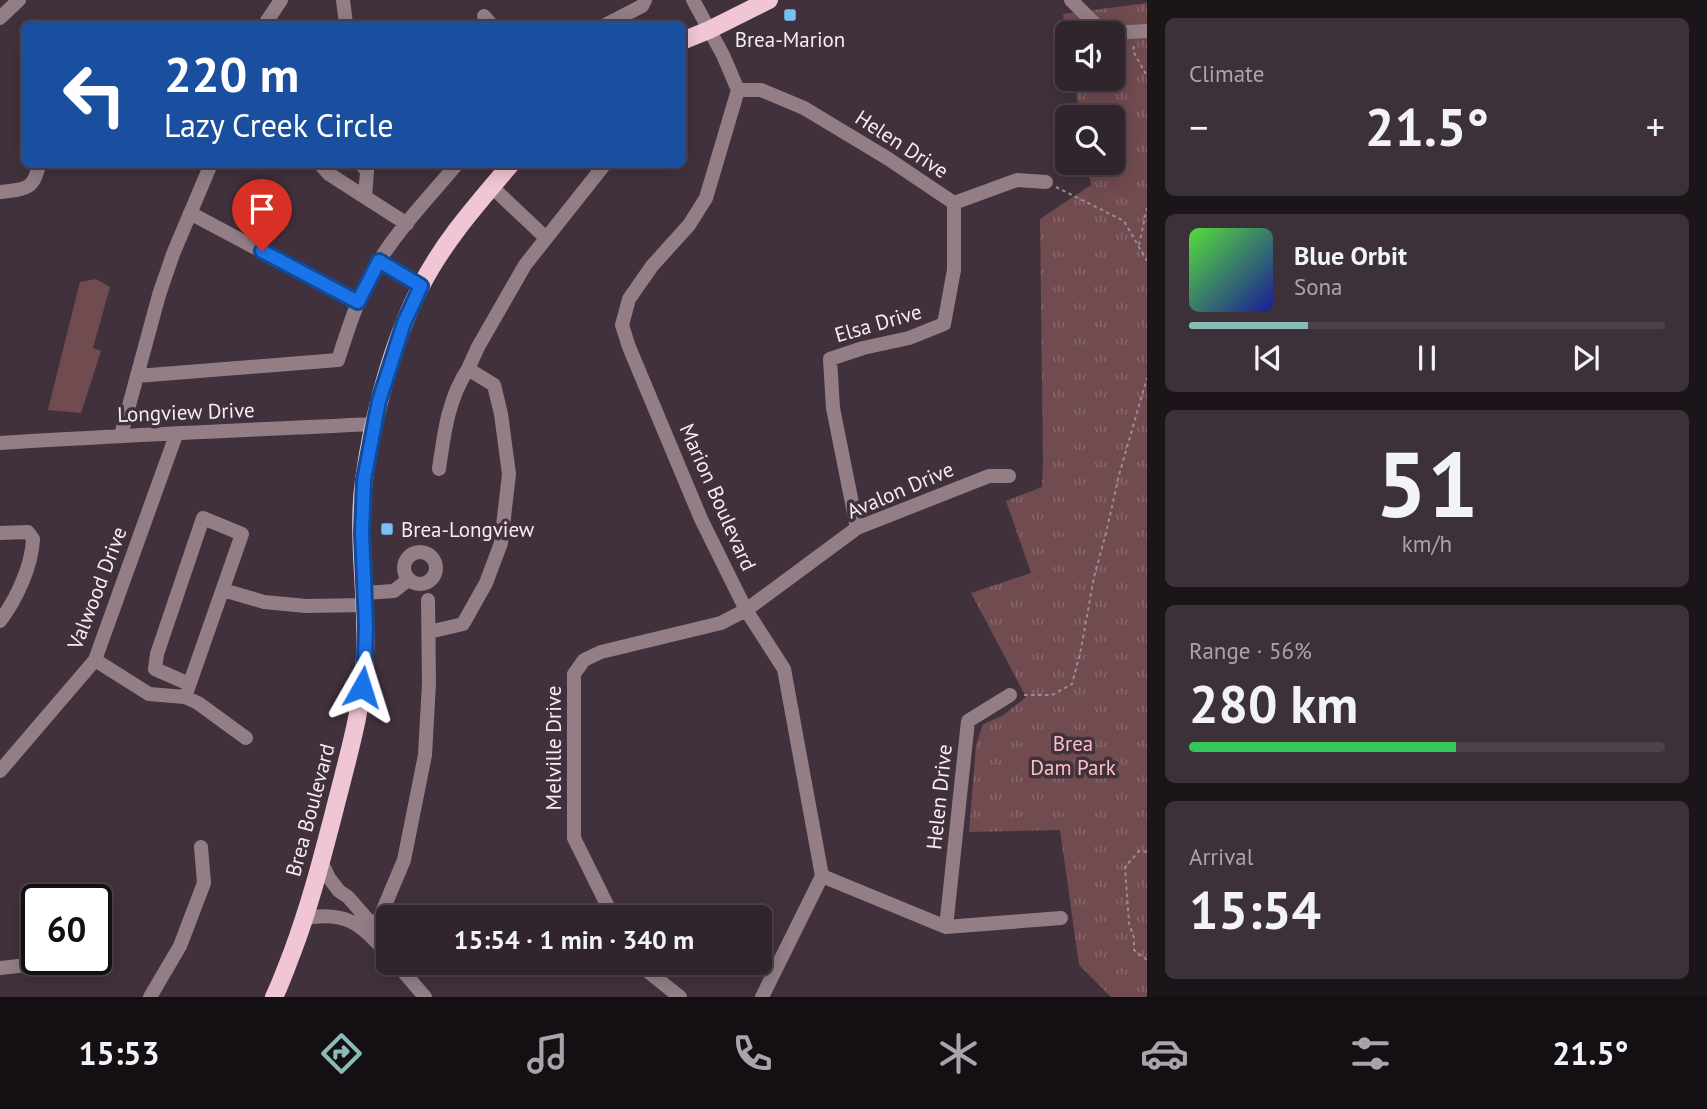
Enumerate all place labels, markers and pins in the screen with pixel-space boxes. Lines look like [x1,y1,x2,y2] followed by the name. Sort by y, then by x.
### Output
[782,7,798,23] marker: Brea-Marion
[735,26,845,53] place label: Brea-Marion
[232,179,292,251] pin
[401,516,535,543] place label: Brea-Longview
[379,521,395,537] marker: Brea-Longview

